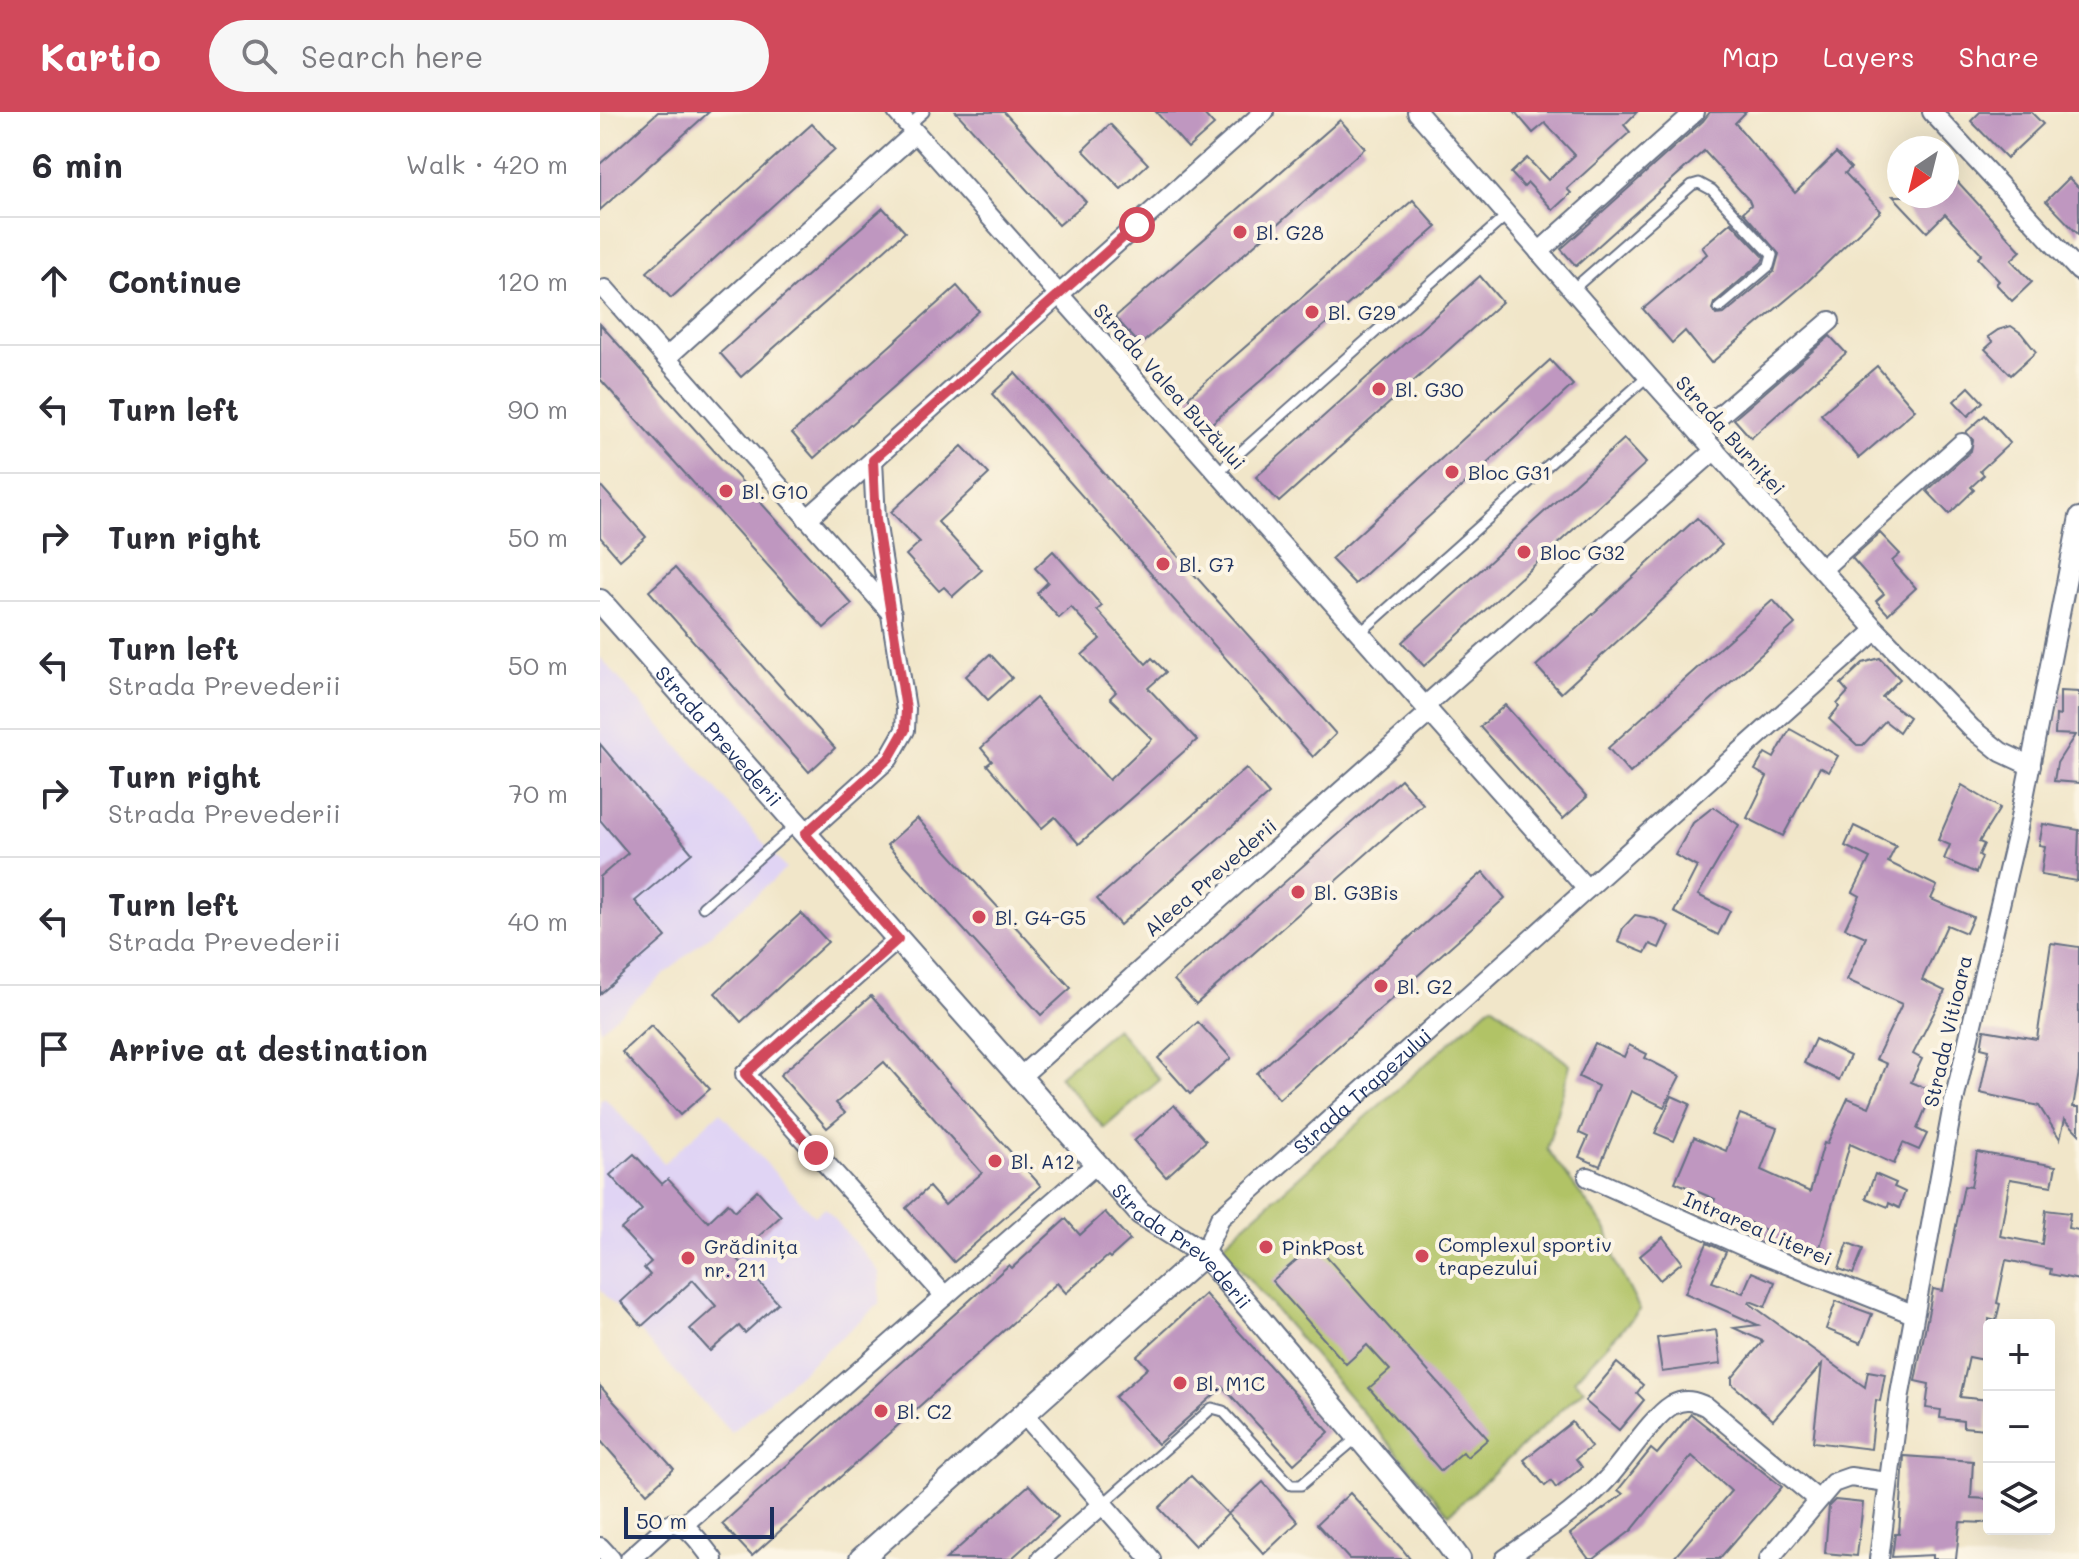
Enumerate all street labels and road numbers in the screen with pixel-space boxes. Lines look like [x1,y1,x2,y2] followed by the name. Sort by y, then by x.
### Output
[1088,297,1252,475] street label: Strada Valea Buzăului
[1670,370,1792,501] street label: Strada Burniței
[650,660,788,812] street label: Strada Prevederii
[1138,812,1282,942] street label: Aleea Prevederii
[1917,953,1977,1109] street label: Strada Vitioara
[1287,1022,1436,1159] street label: Strada Trapezului
[1107,1178,1257,1314] street label: Strada Prevederii
[1680,1185,1836,1271] street label: Intrarea Literei

